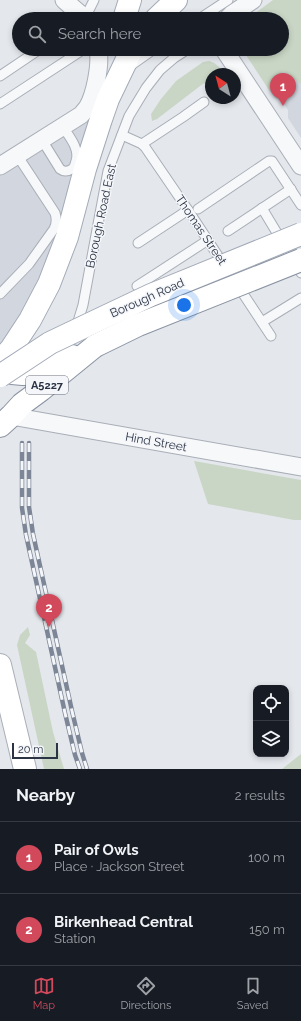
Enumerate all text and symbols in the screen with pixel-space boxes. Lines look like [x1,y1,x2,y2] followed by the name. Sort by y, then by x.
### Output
[12,12,289,56] search box
[26,23,48,45] icon: search
[58,25,141,43] text: Search here
[205,68,241,104] north arrow
[270,73,296,106] pin: 1
[83,163,119,269] street label: Borough Road East
[173,192,229,268] street label: Thomas Street
[108,275,186,321] street label: Borough Road
[174,295,194,315] your location
[26,376,68,394] road number: A5227
[124,430,188,454] street label: Hind Street
[36,594,62,627] pin: 2
[253,685,289,757] map controls
[253,685,289,721] button: locate
[253,721,289,757] button: layers
[12,741,58,760] scale bar
[18,743,43,756] text: 20 m
[16,785,75,805] text: Nearby
[235,788,285,803] text: 2 results
[54,841,139,859] text: Pair of Owls
[26,850,32,865] text: 1
[248,850,285,865] text: 100 m
[54,859,184,874] text: Place · Jackson Street
[54,913,193,931] text: Birkenhead Central
[25,922,33,937] text: 2
[249,922,285,937] text: 150 m
[54,931,96,946] text: Station
[33,975,55,1012] tab: Map
[121,975,171,1012] tab: Directions
[237,975,268,1012] tab: Saved

